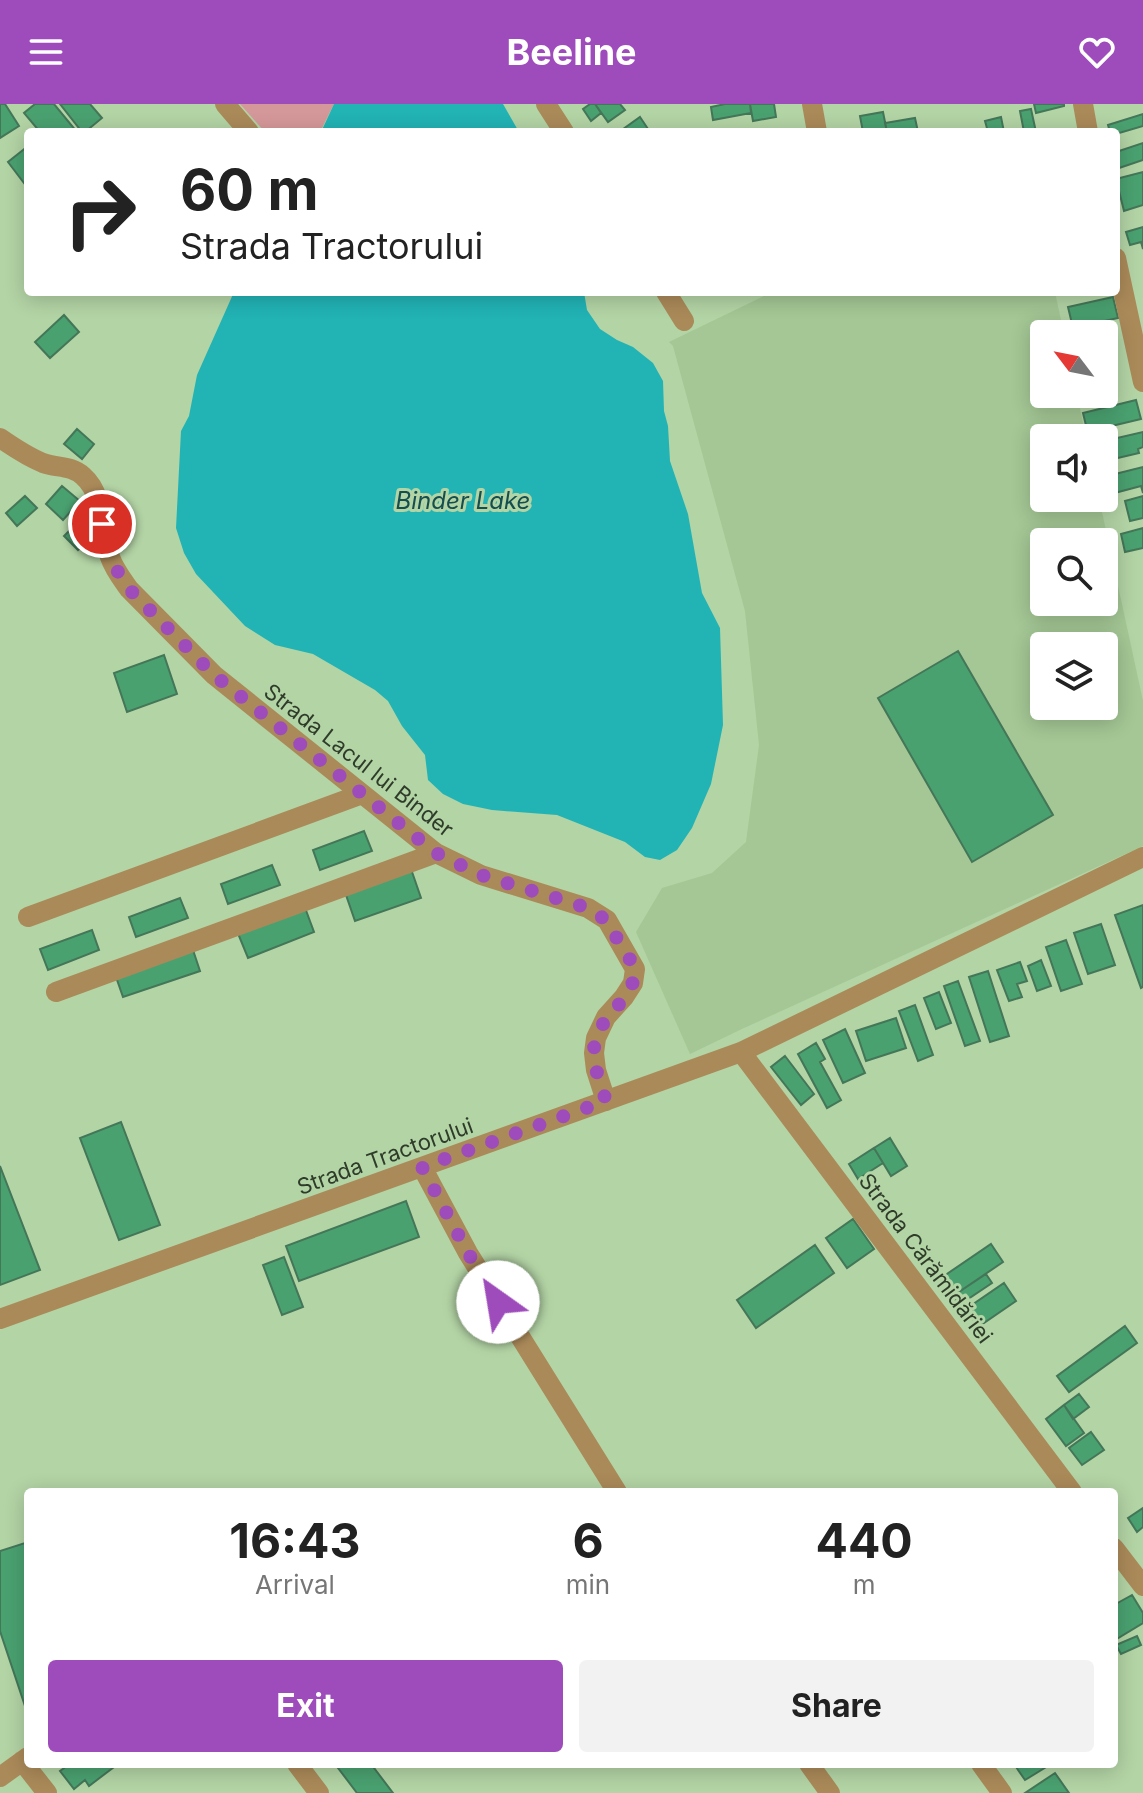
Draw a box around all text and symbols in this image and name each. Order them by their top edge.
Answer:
icon: menu [24,30,68,74]
text: Beeline [506,30,637,74]
icon: heart [1075,30,1119,74]
text: 60 m [180,156,319,224]
icon: right [48,160,152,264]
text: Strada Tractorului [180,224,483,268]
north arrow [1030,320,1118,408]
map controls [1030,320,1118,720]
button: sound [1030,424,1118,512]
water label: Binder Lake [396,486,530,515]
pin [68,490,136,558]
icon: arrive [80,502,124,546]
button: search [1030,528,1118,616]
button: layers [1030,632,1118,720]
street label: Strada Lacul lui Binder [259,678,459,842]
street label: Strada Tractorului [294,1112,476,1200]
street label: Strada Cărămidăriei [854,1168,998,1348]
position arrow [456,1260,540,1344]
text: 16:43 [229,1511,361,1570]
text: 6 [572,1511,604,1570]
text: 440 [815,1511,913,1570]
text: Arrival [255,1569,335,1600]
text: min [566,1569,610,1600]
text: m [853,1569,875,1600]
button: Exit [48,1660,563,1752]
button: Share [579,1660,1094,1752]

